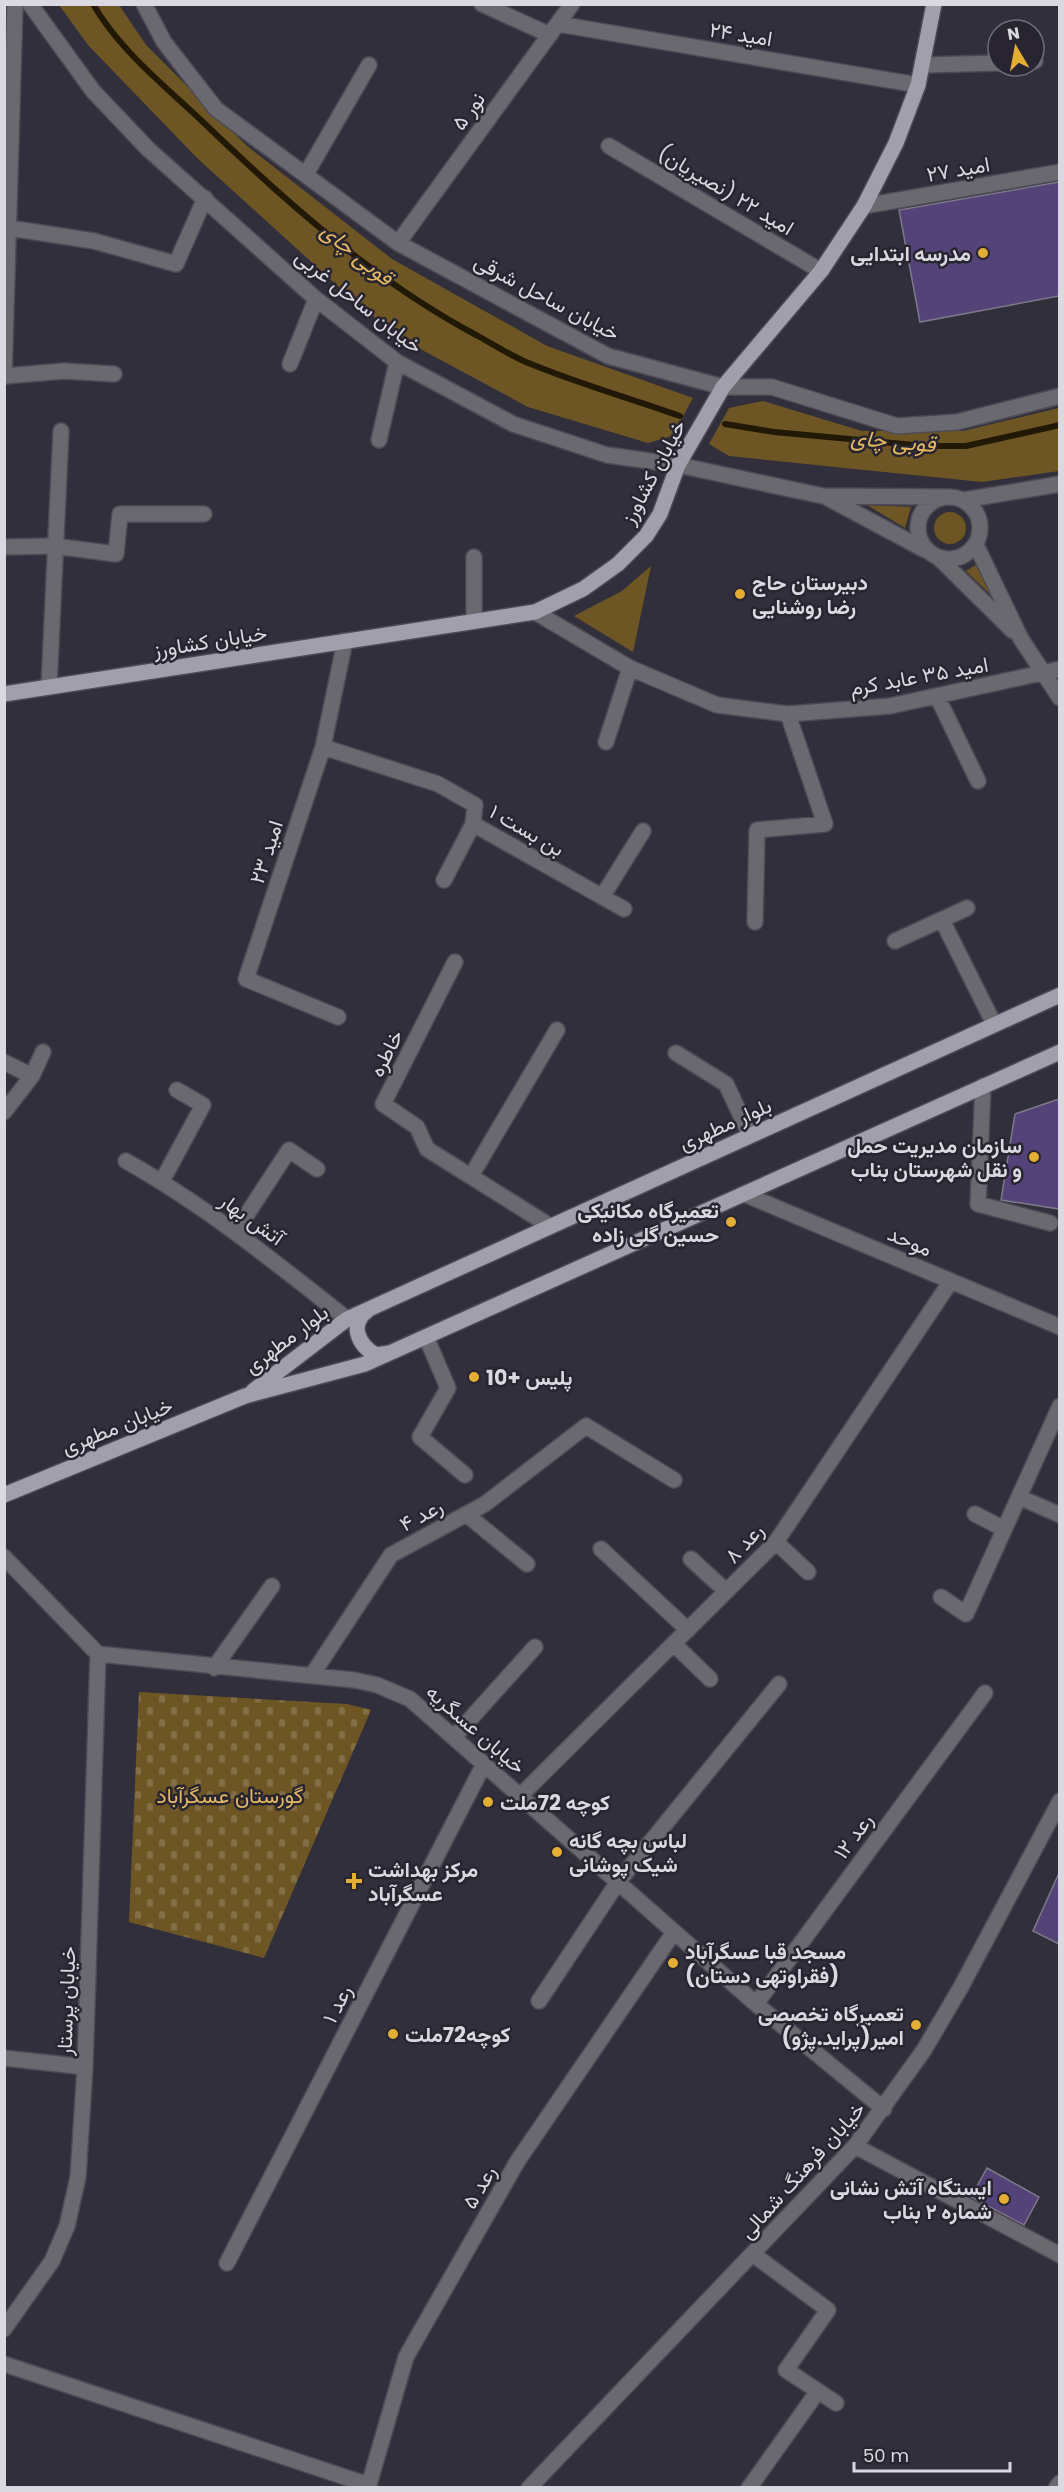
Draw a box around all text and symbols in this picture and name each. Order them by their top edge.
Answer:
street label: امید ۲۴ [707,15,775,53]
north arrow [986,18,1046,78]
text: N [1006,21,1021,46]
street label: نور ۵ [444,86,492,136]
street label: امید ۲۲ (نصیریان) [653,138,799,242]
street label: امید ۲۷ [924,149,992,189]
water label: قوبی چای [314,215,401,294]
place label: مدرسه ابتدایی [850,239,971,268]
street label: خیابان ساحل غربی [289,242,429,360]
street label: خیابان ساحل شرقی [469,246,625,348]
marker: مدرسه ابتدایی [976,246,990,260]
street label: خیابان کشاورز [613,415,693,530]
water label: قوبی چای [849,422,939,460]
place label: دبیرستان حاج رضا روشنایی [752,568,868,621]
marker: دبیرستان حاج رضا روشنایی [733,587,747,601]
street label: خیابان کشاورز [150,618,269,664]
street label: امید ۳۵ عابد کرم [848,650,990,702]
street label: بن بست ۱ [484,797,570,863]
street label: امید ۲۳ [242,816,290,888]
street label: خاطره [362,1024,410,1082]
street label: بلوار مطهری [674,1091,776,1157]
place label: سازمان مدیریت حمل و نقل شهرستان بناب [847,1131,1022,1184]
marker: سازمان مدیریت حمل و نقل شهرستان بناب [1027,1150,1041,1164]
street label: آتش بهار [213,1185,292,1253]
place label: تعمیرگاه مکانیکی حسین گلی زاده [577,1196,719,1249]
marker: تعمیرگاه مکانیکی حسین گلی زاده [724,1215,738,1229]
street label: موحد [883,1219,937,1263]
street label: بلوار مطهری [238,1298,334,1380]
place label: پلیس +10 [486,1363,572,1392]
marker: پلیس +10 [467,1370,481,1384]
street label: خیابان مطهری [57,1391,177,1461]
street label: رعد ۴ [394,1492,448,1538]
street label: رعد ۸ [718,1516,770,1570]
street label: خیابان عسگریه [420,1677,532,1781]
park label: گورستان عسگرآباد [157,1781,303,1810]
place label: کوچه 72ملت [500,1788,610,1817]
marker: کوچه 72ملت [481,1795,495,1809]
street label: رعد ۱۲ [826,1807,880,1865]
place label: لباس بچه گانه شیک پوشانی [569,1826,687,1879]
marker: لباس بچه گانه شیک پوشانی [550,1845,564,1859]
place label: مرکز بهداشت عسگرآباد [368,1855,478,1908]
marker: مرکز بهداشت عسگرآباد [345,1872,363,1890]
place label: مسجد قبا عسگرآباد (فقراوتهی دستان) [685,1937,846,1990]
street label: خیابان پرستار [50,1946,82,2057]
marker: مسجد قبا عسگرآباد (فقراوتهی دستان) [666,1956,680,1970]
street label: رعد ۱ [315,1980,359,2028]
place label: تعمیرگاه تخصصی امیر(پراید.پژو) [758,1999,904,2052]
marker: تعمیرگاه تخصصی امیر(پراید.پژو) [909,2018,923,2032]
place label: کوچه72ملت [405,2020,510,2049]
marker: کوچه72ملت [386,2027,400,2041]
street label: خیابان فرهنگ شمالی [732,2095,872,2245]
street label: رعد ۵ [455,2160,503,2214]
place label: ایستگاه آتش نشانی شماره ۲ بناب [830,2173,992,2226]
marker: ایستگاه آتش نشانی شماره ۲ بناب [997,2192,1011,2206]
scale bar [854,2435,1010,2473]
text: 50 m [863,2443,909,2468]

